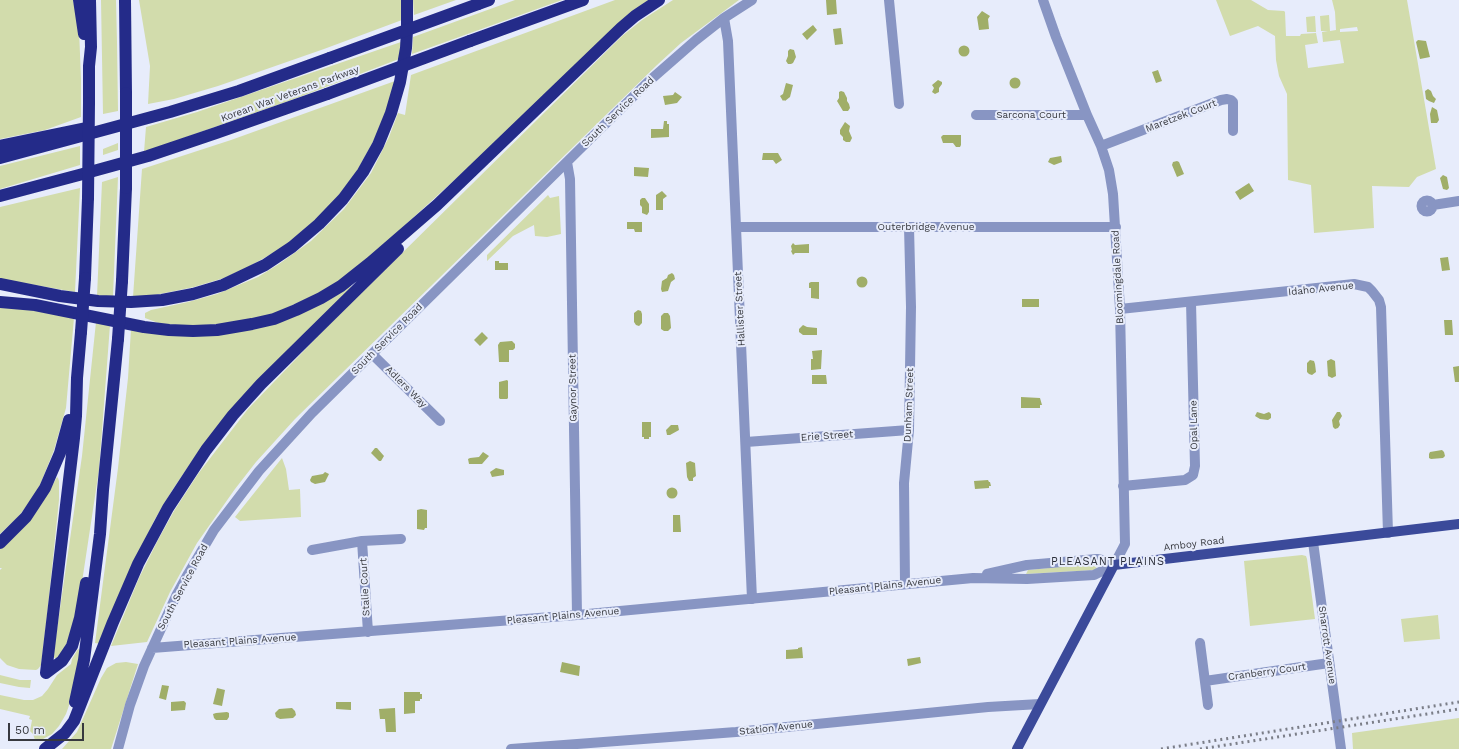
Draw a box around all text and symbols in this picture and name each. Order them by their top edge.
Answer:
street label: Korean War Veterans Parkway [219,63,361,125]
street label: South Service Road [579,74,657,150]
street label: Maretzek Court [1144,97,1218,135]
street label: Sarcona Court [996,109,1066,121]
street label: Outerbridge Avenue [878,221,974,233]
street label: Bloomingdale Road [1110,230,1126,324]
street label: Hallister Street [732,271,748,347]
street label: Idaho Avenue [1288,280,1354,298]
street label: South Service Road [349,301,425,377]
street label: Gaynor Street [566,354,580,422]
street label: Adlers Way [383,364,429,410]
street label: Dunham Street [902,368,916,442]
street label: Opal Lane [1188,400,1200,450]
street label: Erie Street [800,428,854,444]
street label: Amboy Road [1163,534,1225,554]
street label: South Service Road [155,542,211,632]
district label: PLEASANT PLAINS [1051,555,1165,569]
street label: Stalie Court [357,558,373,616]
street label: Pleasant Plains Avenue [828,574,942,598]
street label: Pleasant Plains Avenue [506,605,620,627]
street label: Sharrott Avenue [1316,605,1338,685]
street label: Pleasant Plains Avenue [183,631,297,651]
street label: Cranberry Court [1227,661,1307,683]
scale bar [10,715,86,741]
street label: Station Avenue [739,718,813,738]
text: 50 m [15,723,45,737]

